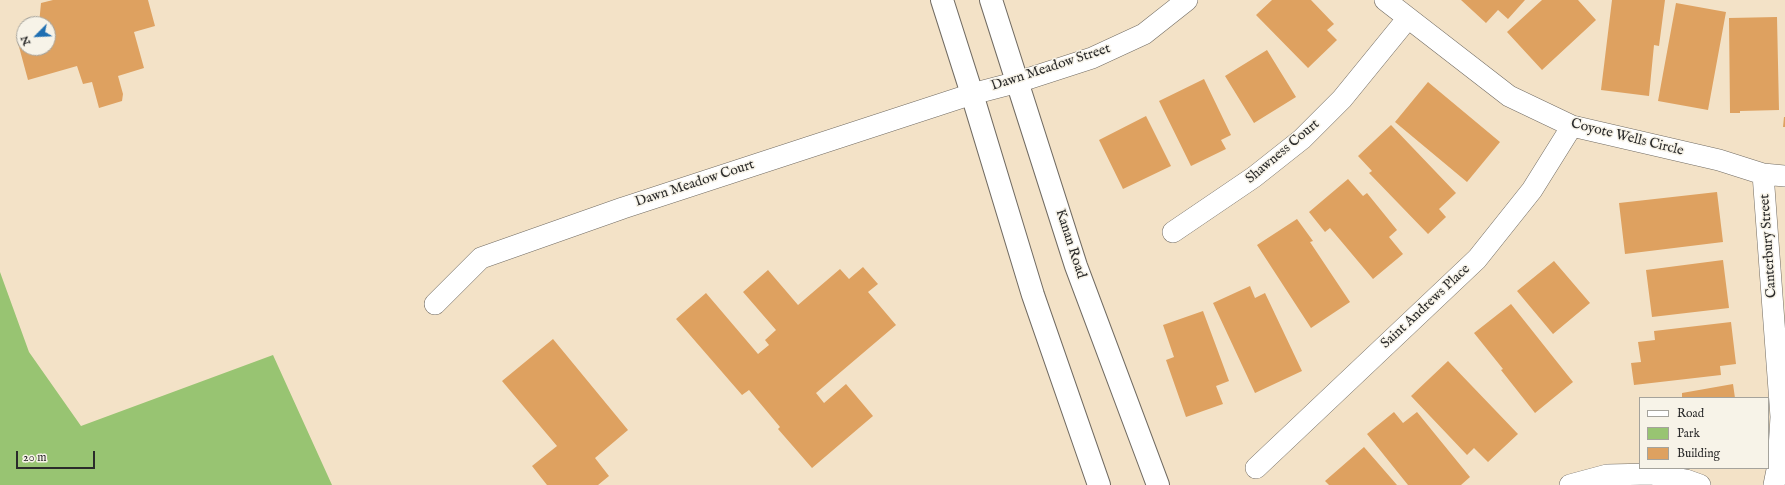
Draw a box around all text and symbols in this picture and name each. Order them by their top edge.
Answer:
north arrow [16,16,56,56]
text: N [18,33,34,48]
street label: Dawn Meadow Street [989,41,1113,95]
street label: Shawness Court [1243,116,1323,188]
street label: Coyote Wells Circle [1569,116,1685,160]
street label: Dawn Meadow Court [633,157,757,211]
street label: Canterbury Street [1757,193,1781,299]
street label: Kanan Road [1051,207,1089,281]
street label: Saint Andrews Place [1378,261,1474,353]
legend [1639,397,1769,469]
text: Road [1677,406,1704,421]
text: Park [1677,426,1700,441]
scale bar [18,443,97,469]
text: Building [1677,446,1720,461]
text: 20 m [23,450,46,465]

